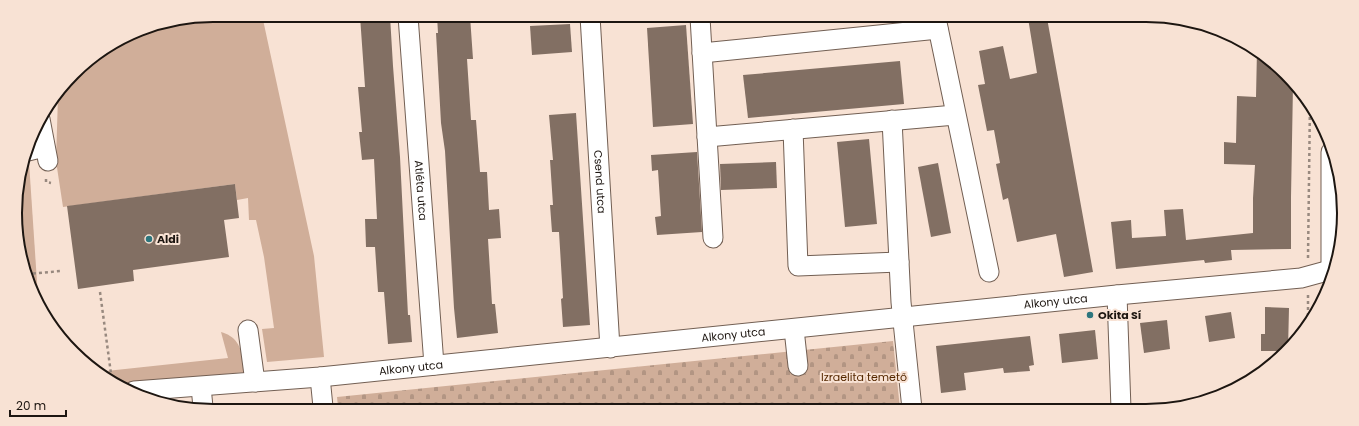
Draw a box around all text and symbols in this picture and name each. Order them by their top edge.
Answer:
street label: Csend utca [590,149,610,214]
street label: Atléta utca [411,160,431,221]
place label: Aldi [157,231,179,247]
marker: Aldi [144,234,154,244]
street label: Alkony utca [1023,290,1088,313]
place label: Okita Sí [1098,307,1142,323]
marker: Okita Sí [1085,310,1095,320]
street label: Alkony utca [701,323,766,346]
street label: Alkony utca [378,356,444,379]
park label: Izraelita temető [821,369,907,385]
scale bar [10,392,66,418]
text: 20 m [16,397,46,414]

